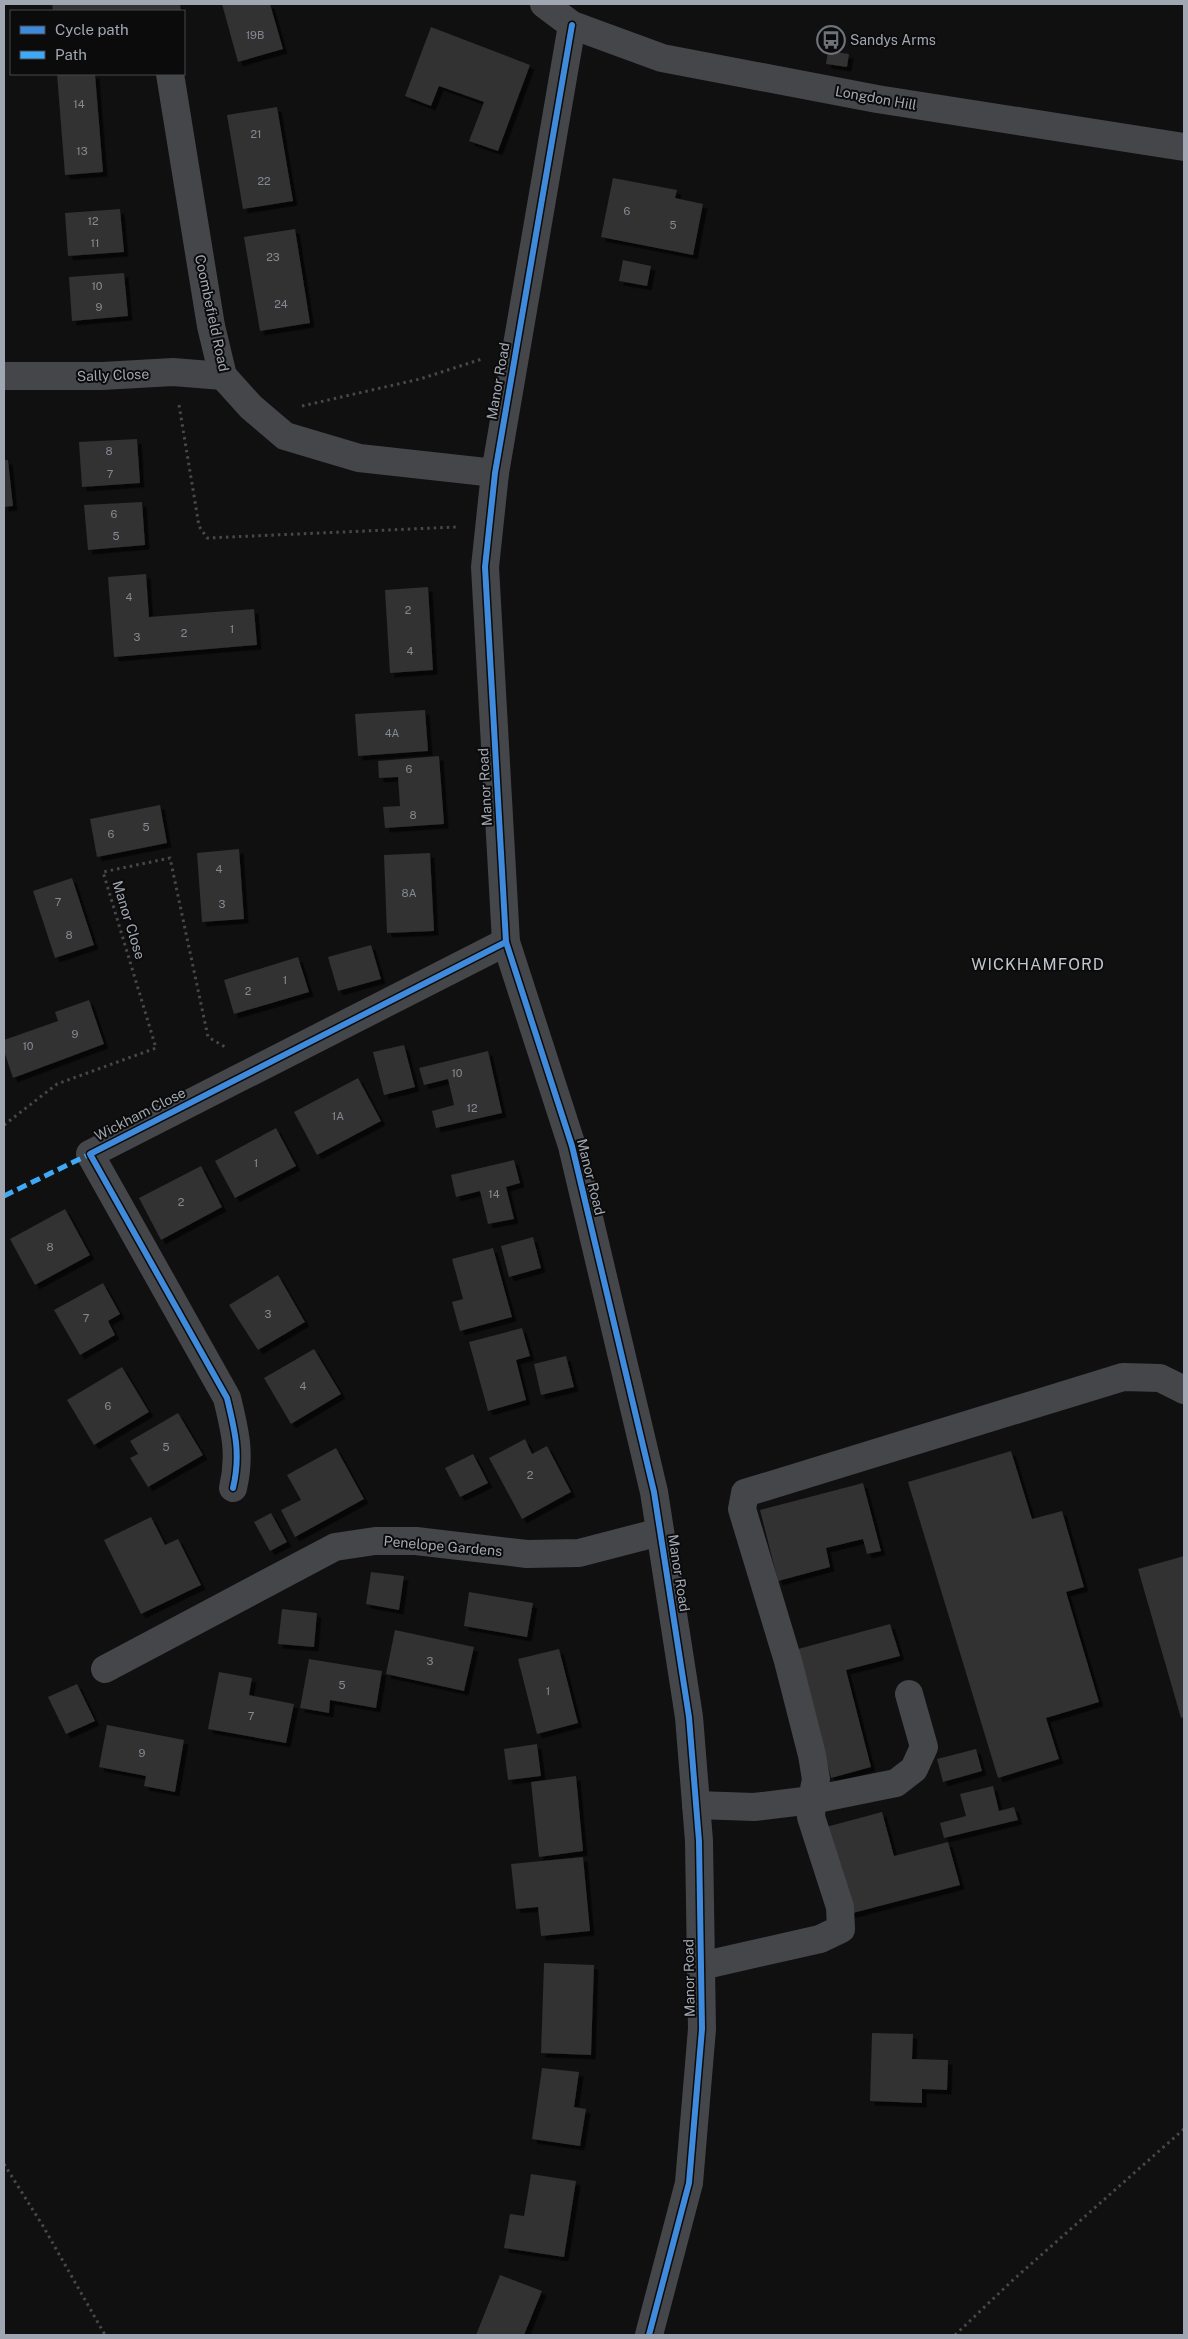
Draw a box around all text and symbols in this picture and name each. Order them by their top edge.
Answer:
legend [10,10,185,75]
text: Cycle path [55,21,129,38]
bus stop icon: Sandys Arms [816,25,846,55]
house number: 19B [246,29,264,41]
place label: Sandys Arms [850,32,936,48]
text: Path [55,46,87,63]
street label: Longdon Hill [834,83,918,113]
house number: 14 [73,98,85,110]
house number: 21 [250,128,262,140]
house number: 13 [76,145,88,157]
house number: 22 [257,175,271,187]
house number: 6 [624,205,631,217]
house number: 12 [87,215,99,227]
house number: 5 [669,219,677,231]
house number: 11 [91,237,99,249]
house number: 23 [266,251,280,263]
street label: Coombefield Road [192,253,232,373]
house number: 10 [91,280,103,292]
house number: 24 [274,298,288,310]
house number: 9 [96,301,103,313]
street label: Manor Road [483,341,513,421]
street label: Sally Close [77,366,149,384]
house number: 8 [105,445,113,457]
house number: 7 [107,468,114,480]
house number: 6 [111,508,118,520]
house number: 5 [112,530,120,542]
house number: 4 [126,591,133,603]
house number: 2 [405,604,412,616]
house number: 1 [230,623,234,635]
house number: 2 [181,627,188,639]
house number: 3 [134,631,141,643]
house number: 4 [407,645,414,657]
house number: 4A [385,727,400,739]
street label: Manor Road [475,748,495,826]
house number: 6 [406,763,413,775]
house number: 8 [409,809,417,821]
house number: 5 [142,821,150,833]
house number: 6 [108,828,115,840]
house number: 4 [216,863,223,875]
street label: Manor Close [109,879,149,961]
house number: 8A [402,887,417,899]
house number: 7 [55,896,62,908]
house number: 3 [219,898,226,910]
house number: 8 [65,929,73,941]
district label: WICKHAMFORD [971,955,1105,974]
house number: 1 [283,974,287,986]
house number: 2 [245,985,252,997]
house number: 9 [72,1028,79,1040]
house number: 10 [22,1040,34,1052]
house number: 10 [451,1067,463,1079]
street label: Wickham Close [92,1084,188,1144]
house number: 12 [466,1102,478,1114]
house number: 1A [332,1110,344,1122]
street label: Manor Road [574,1137,608,1217]
house number: 1 [254,1157,258,1169]
house number: 14 [488,1188,500,1200]
house number: 2 [178,1196,185,1208]
house number: 8 [46,1241,54,1253]
house number: 3 [265,1308,272,1320]
house number: 7 [83,1312,90,1324]
house number: 4 [300,1380,307,1392]
house number: 6 [105,1400,112,1412]
house number: 5 [162,1441,170,1453]
house number: 2 [527,1469,534,1481]
street label: Penelope Gardens [383,1533,503,1559]
street label: Manor Road [665,1533,693,1613]
house number: 3 [427,1655,434,1667]
house number: 5 [338,1679,346,1691]
house number: 1 [546,1685,550,1697]
house number: 7 [248,1710,255,1722]
house number: 9 [139,1747,146,1759]
street label: Manor Road [680,1939,698,2017]

